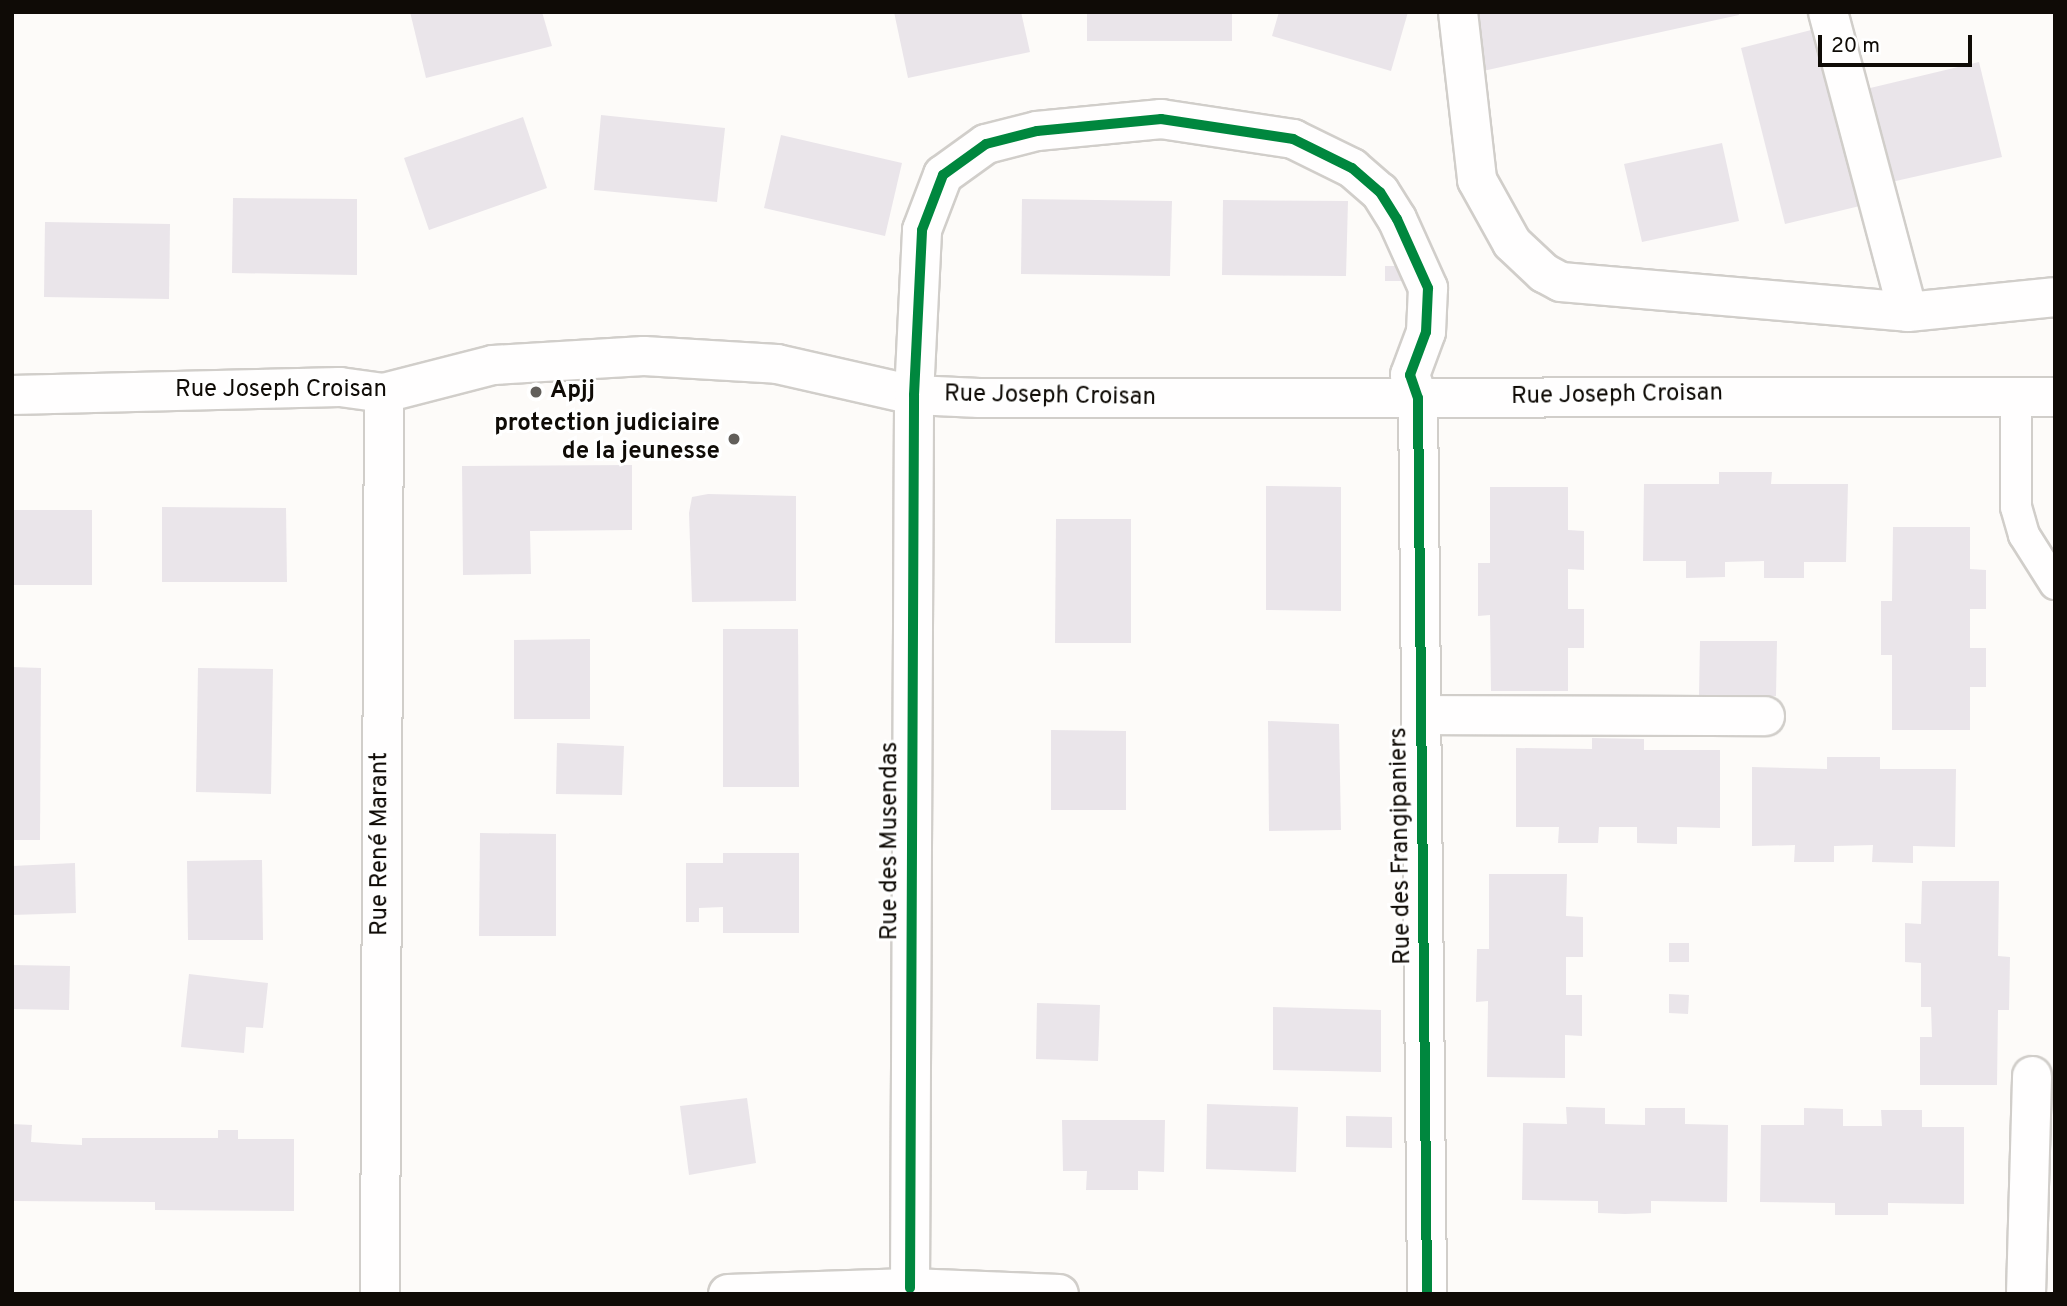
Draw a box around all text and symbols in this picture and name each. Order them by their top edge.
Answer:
scale bar [1822,21,1976,65]
text: 20 m [1831,33,1880,60]
street label: Rue Joseph Croisan [175,377,387,405]
place label: Apjj [550,378,595,406]
street label: Rue Joseph Croisan [1511,380,1723,412]
street label: Rue Joseph Croisan [944,381,1156,413]
marker: Apjj [528,384,544,400]
place label: protection judiciaire de la jeunesse [494,411,720,467]
marker: protection judiciaire de la jeunesse [726,431,742,447]
street label: Rue des Frangipaniers [1386,727,1418,965]
street label: Rue des Musendas [877,742,905,940]
street label: Rue René Marant [367,752,395,936]

